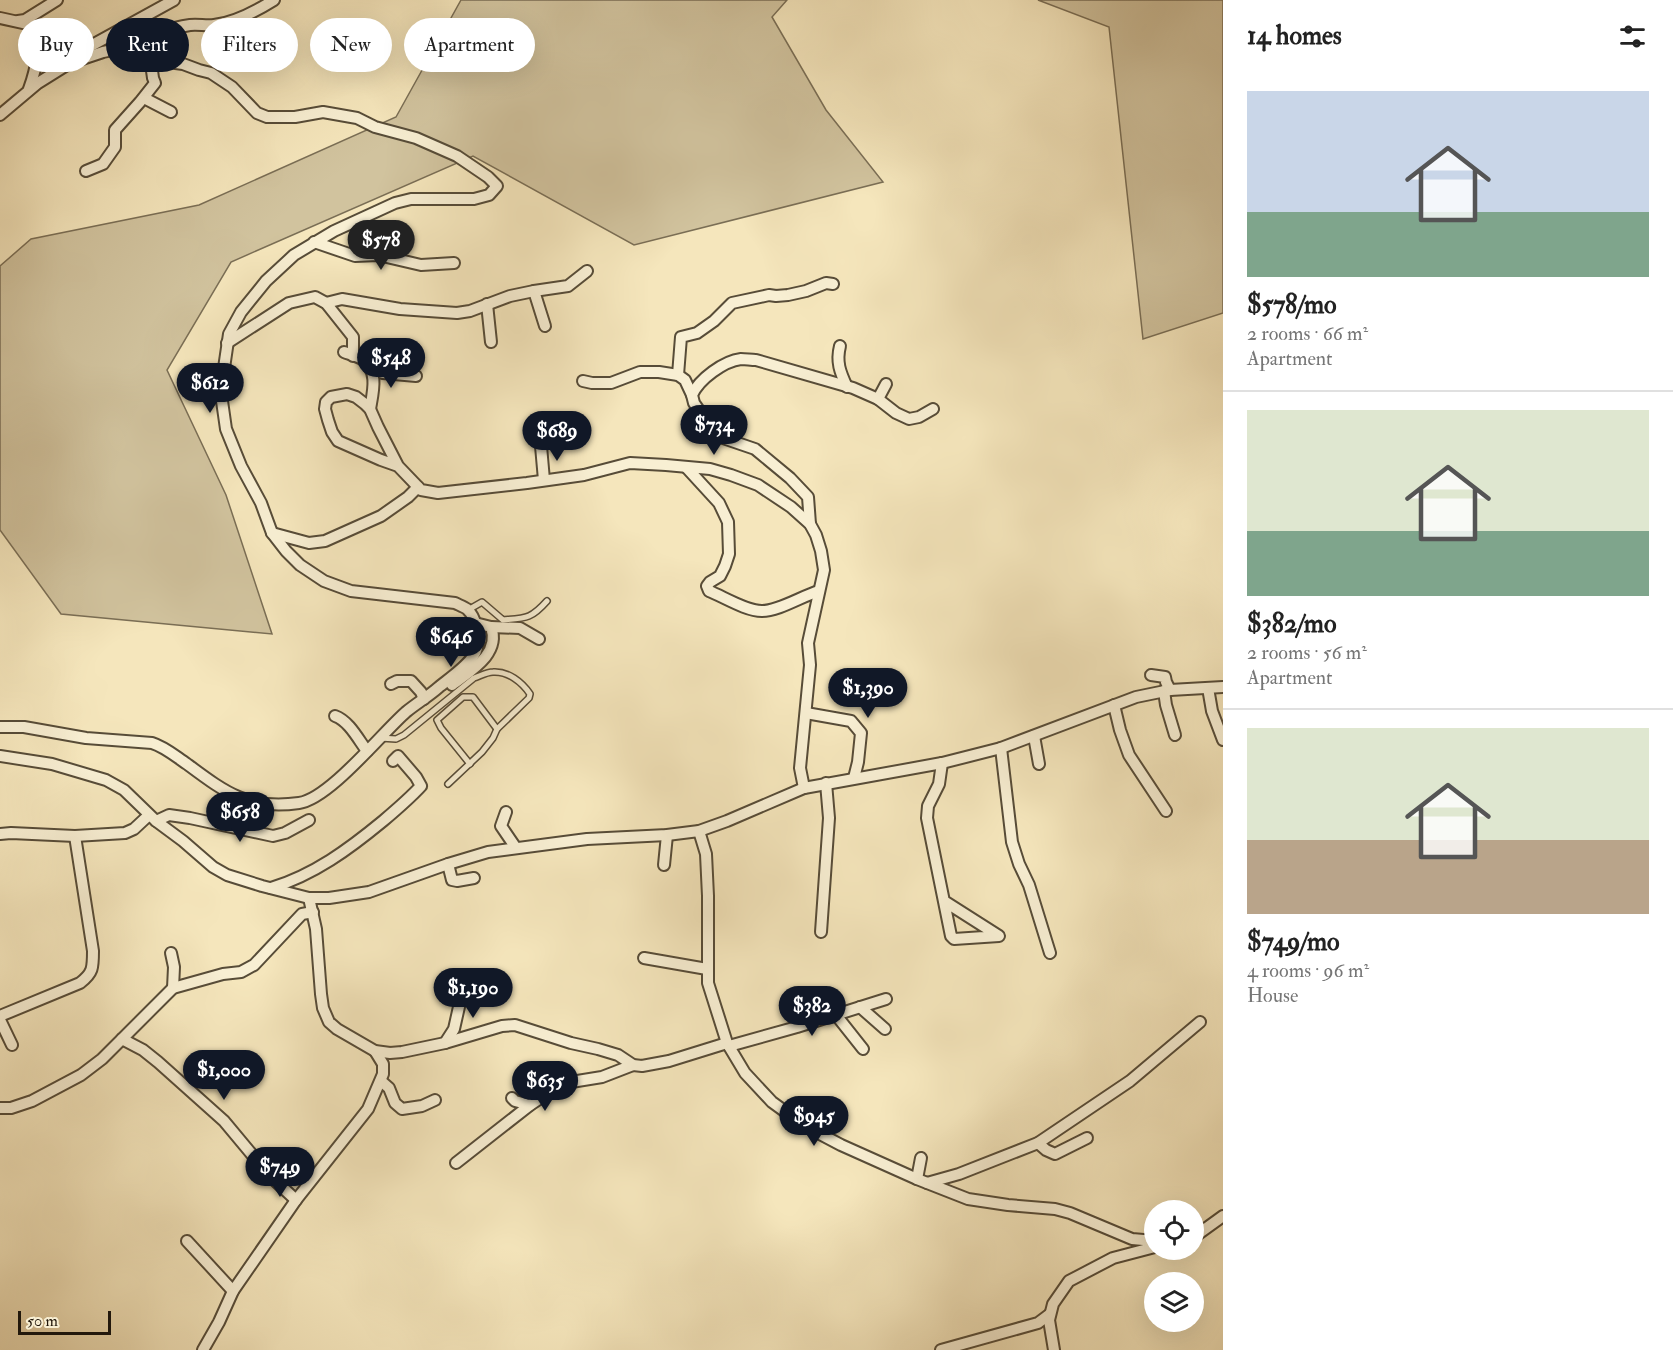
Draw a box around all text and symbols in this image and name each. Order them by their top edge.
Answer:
chip: Buy [18,18,94,72]
chip: Rent [106,18,189,72]
chip: Filters [201,18,298,72]
chip: New [310,18,392,72]
chip: Apartment [404,18,535,72]
text: 14 homes [1247,20,1342,52]
icon: filters [1616,20,1649,53]
icon: home [1394,130,1502,238]
pin: $578 [345,220,417,271]
text: $578 [362,227,400,252]
text: $578/mo [1247,289,1337,321]
text: 2 rooms · 66 m² [1247,321,1368,346]
pin: $548 [355,338,427,389]
text: $548 [371,345,411,370]
text: Apartment [1247,346,1332,371]
pin: $612 [174,363,246,414]
text: $612 [191,370,229,395]
pin: $734 [678,405,750,456]
pin: $689 [521,411,593,462]
text: $734 [695,412,733,437]
text: $689 [536,418,578,443]
icon: home [1394,449,1502,557]
text: $382/mo [1247,608,1336,640]
pin: $646 [415,617,487,668]
text: $646 [430,624,472,649]
text: 2 rooms · 56 m² [1247,640,1367,665]
text: Apartment [1247,665,1332,690]
pin: $1,390 [819,668,917,719]
text: $1,390 [842,675,894,700]
icon: home [1394,767,1502,875]
pin: $658 [204,792,276,843]
text: $658 [220,799,260,824]
text: $749/mo [1247,926,1340,958]
text: 4 rooms · 96 m² [1247,958,1369,983]
pin: $1,190 [424,968,522,1019]
text: $1,190 [448,975,498,1000]
text: House [1247,983,1298,1008]
pin: $382 [776,986,848,1037]
text: $382 [793,993,831,1018]
pin: $1,000 [175,1050,273,1101]
text: $1,000 [197,1057,251,1082]
pin: $635 [509,1061,581,1112]
text: $635 [526,1068,564,1093]
pin: $945 [778,1096,850,1147]
text: $945 [793,1103,835,1128]
pin: $749 [244,1147,316,1198]
text: $749 [260,1154,301,1179]
map controls [1144,1200,1204,1332]
button: locate [1144,1200,1204,1260]
button: layers [1144,1272,1204,1332]
scale bar [18,1308,111,1336]
text: 50 m [27,1311,58,1331]

